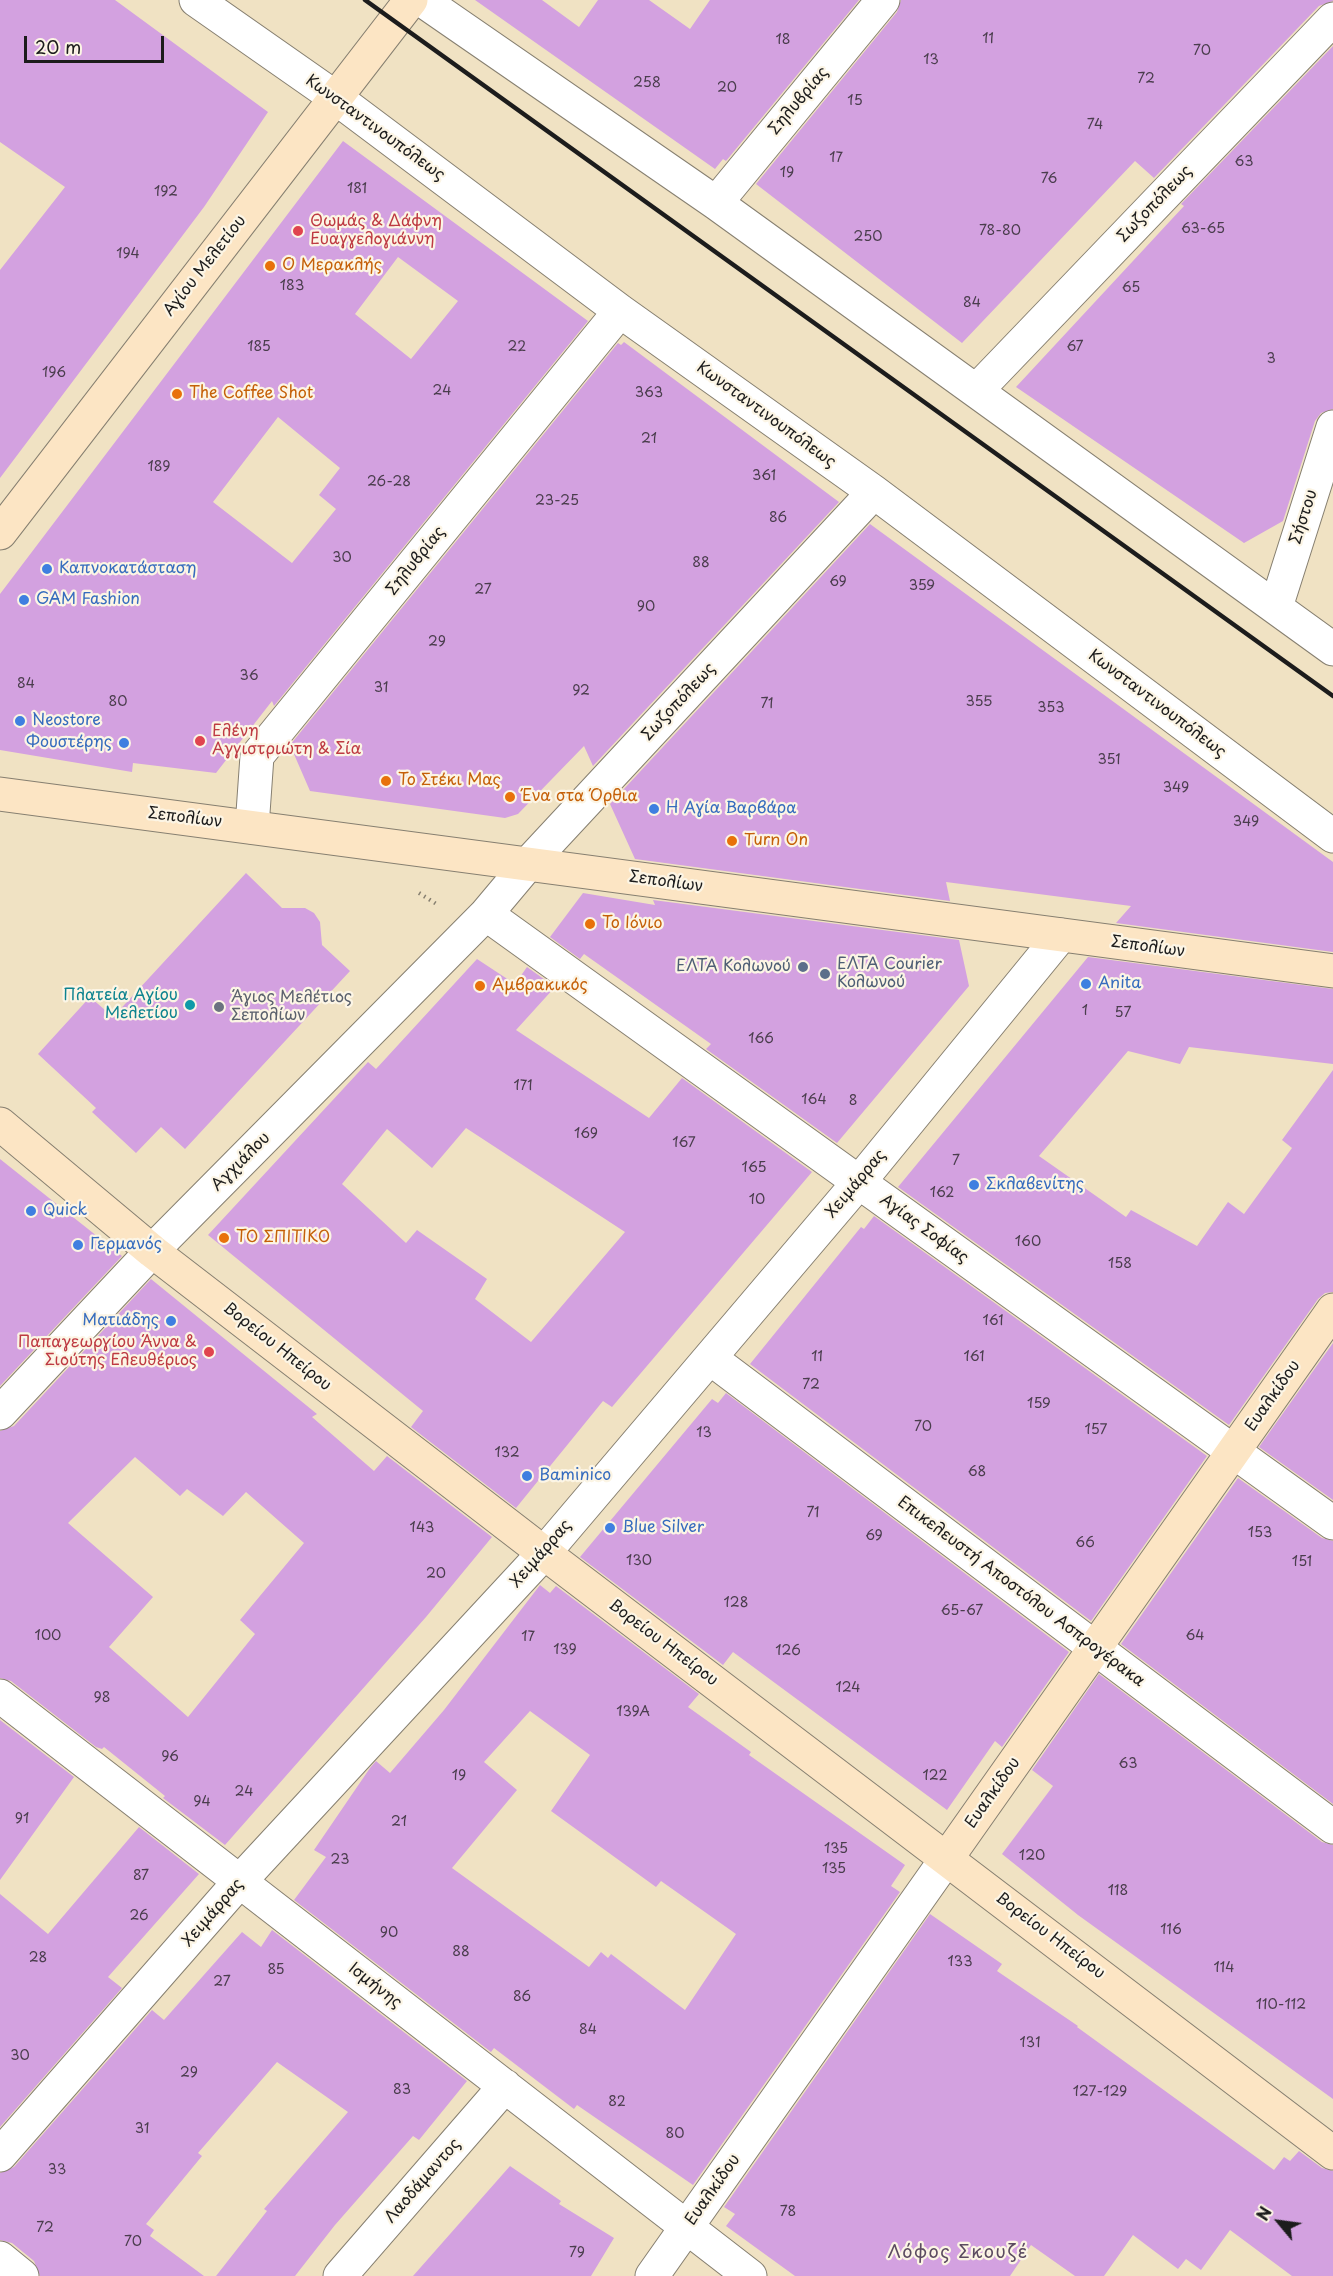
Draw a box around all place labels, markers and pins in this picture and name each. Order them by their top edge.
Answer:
place label: Θωμάς & Δάφνη Ευαγγελογιάννη [310,212,442,250]
marker: Θωμάς & Δάφνη Ευαγγελογιάννη [291,224,305,238]
place label: Ο Μερακλής [282,256,382,276]
marker: Ο Μερακλής [263,259,277,273]
place label: The Coffee Shot [189,384,313,404]
marker: The Coffee Shot [170,387,184,401]
place label: Καπνοκατάσταση [59,559,197,579]
marker: Καπνοκατάσταση [40,562,54,576]
place label: GAM Fashion [36,590,140,610]
marker: GAM Fashion [17,593,31,607]
place label: Neostore [32,711,101,731]
marker: Neostore [13,714,27,728]
place label: Ελένη Αγγιστριώτη & Σία [212,722,361,760]
place label: Φουστέρης [26,733,112,753]
marker: Ελένη Αγγιστριώτη & Σία [193,734,207,748]
marker: Φουστέρης [117,736,131,750]
place label: Το Στέκι Μας [398,771,501,791]
marker: Το Στέκι Μας [379,774,393,788]
place label: Ένα στα Όρθια [522,787,638,807]
marker: Ένα στα Όρθια [503,790,517,804]
place label: Η Αγία Βαρβάρα [666,799,797,819]
marker: Η Αγία Βαρβάρα [647,802,661,816]
place label: Turn On [744,831,808,851]
marker: Turn On [725,834,739,848]
place label: Το Ιόνιο [602,914,662,934]
marker: Το Ιόνιο [583,917,597,931]
place label: ΕΛΤΑ Courier Κολωνού [837,955,942,993]
place label: ΕΛΤΑ Κολωνού [676,957,791,977]
marker: ΕΛΤΑ Κολωνού [796,960,810,974]
marker: ΕΛΤΑ Courier Κολωνού [818,967,832,981]
place label: Anita [1098,974,1141,994]
place label: Αμβρακικός [492,976,588,996]
marker: Anita [1079,977,1093,991]
marker: Αμβρακικός [473,979,487,993]
place label: Πλατεία Αγίου Μελετίου [63,986,178,1024]
place label: Άγιος Μελέτιος Σεπολίων [231,988,352,1026]
marker: Πλατεία Αγίου Μελετίου [183,998,197,1012]
marker: Άγιος Μελέτιος Σεπολίων [212,1000,226,1014]
place label: Σκλαβενίτης [986,1175,1084,1195]
marker: Σκλαβενίτης [967,1178,981,1192]
place label: Quick [43,1201,87,1221]
marker: Quick [24,1204,38,1218]
place label: ΤΟ ΣΠΙΤΙΚΟ [236,1228,330,1248]
marker: ΤΟ ΣΠΙΤΙΚΟ [217,1231,231,1245]
place label: Γερμανός [90,1235,162,1255]
marker: Γερμανός [71,1238,85,1252]
place label: Ματιάδης [82,1311,159,1331]
marker: Ματιάδης [164,1314,178,1328]
place label: Παπαγεωργίου Άννα & Σιούτης Ελευθέριος [18,1333,197,1371]
marker: Παπαγεωργίου Άννα & Σιούτης Ελευθέριος [202,1345,216,1359]
place label: Baminico [539,1466,611,1486]
marker: Baminico [520,1469,534,1483]
place label: Blue Silver [622,1518,704,1538]
marker: Blue Silver [603,1521,617,1535]

